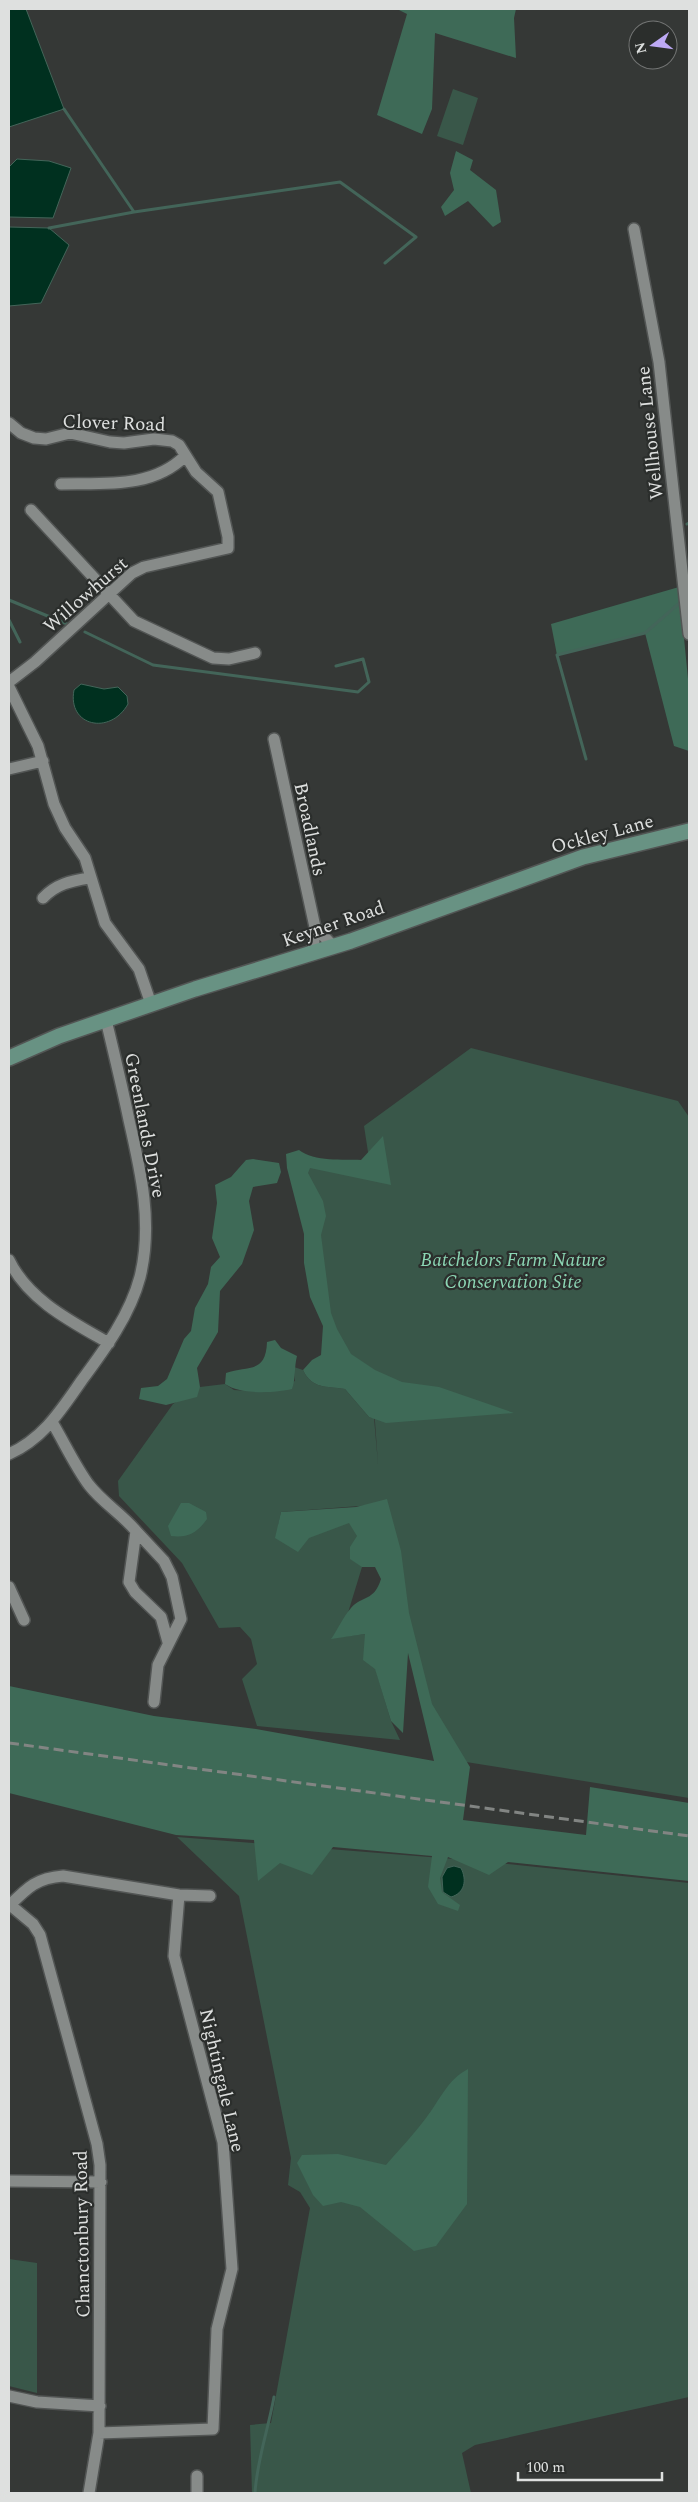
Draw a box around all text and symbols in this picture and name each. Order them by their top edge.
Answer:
north arrow [628,20,678,70]
text: N [629,40,652,56]
street label: Wellhouse Lane [629,365,672,501]
street label: Clover Road [62,407,166,440]
street label: Willowhurst [37,550,135,640]
street label: Broadlands [285,780,334,879]
street label: Ockley Lane [548,807,657,862]
street label: Keyner Road [278,893,389,956]
street label: Greenlands Drive [116,1050,173,1201]
park label: Batchelors Farm Nature Conservation Site [420,1246,606,1297]
street label: Nightingale Lane [191,2006,252,2155]
street label: Chanctonbury Road [67,2150,98,2318]
scale bar [518,2450,662,2482]
text: 100 m [526,2456,565,2479]

